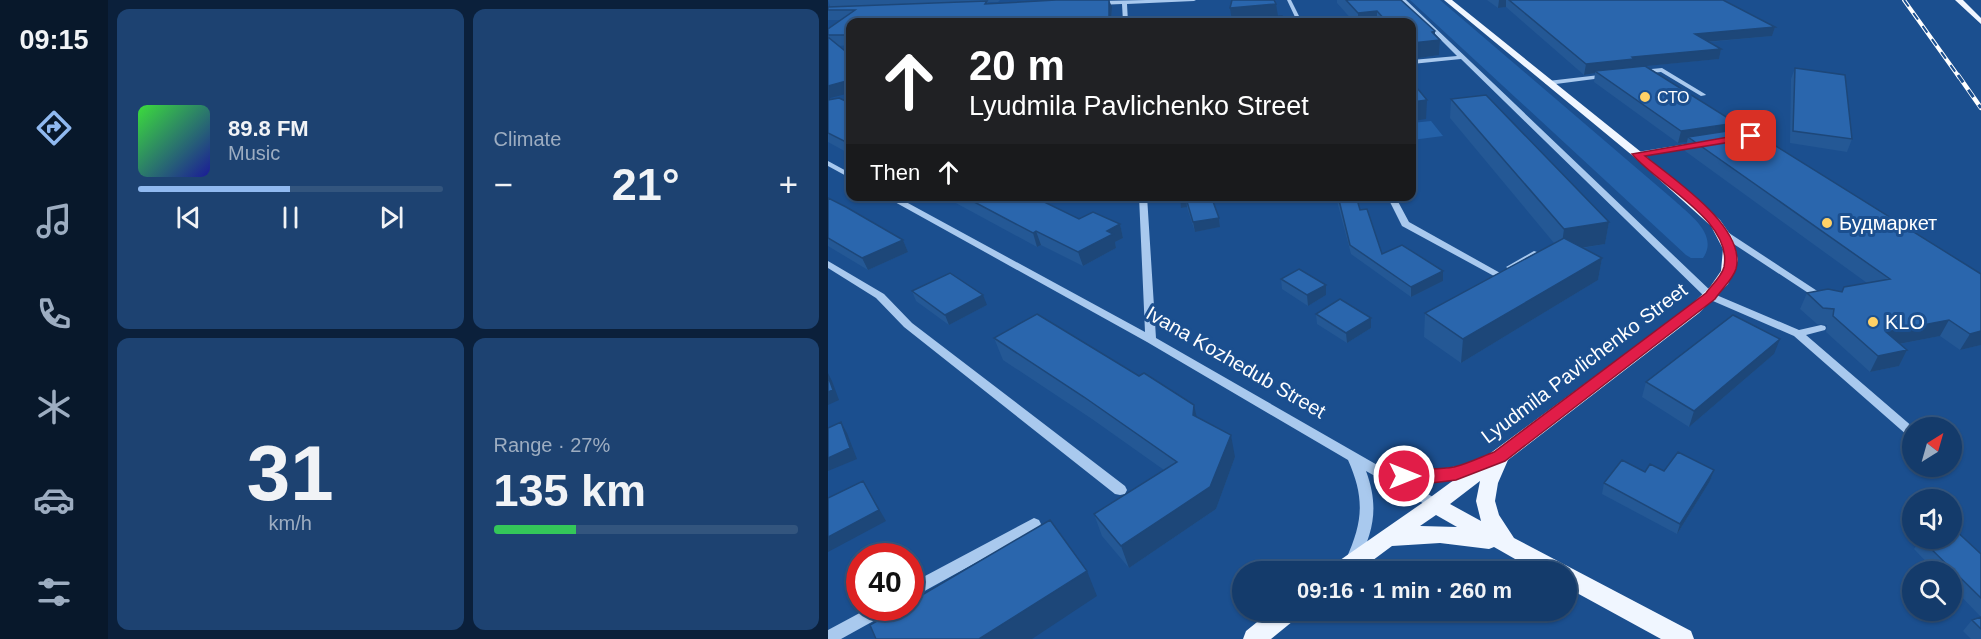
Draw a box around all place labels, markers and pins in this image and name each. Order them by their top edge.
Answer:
place label: СТО [1657,89,1690,106]
marker: СТО [1638,90,1652,104]
pin [1725,110,1776,161]
place label: Будмаркет [1839,212,1937,234]
marker: Будмаркет [1820,216,1834,230]
place label: KLO [1885,311,1925,333]
marker: KLO [1866,315,1880,329]

